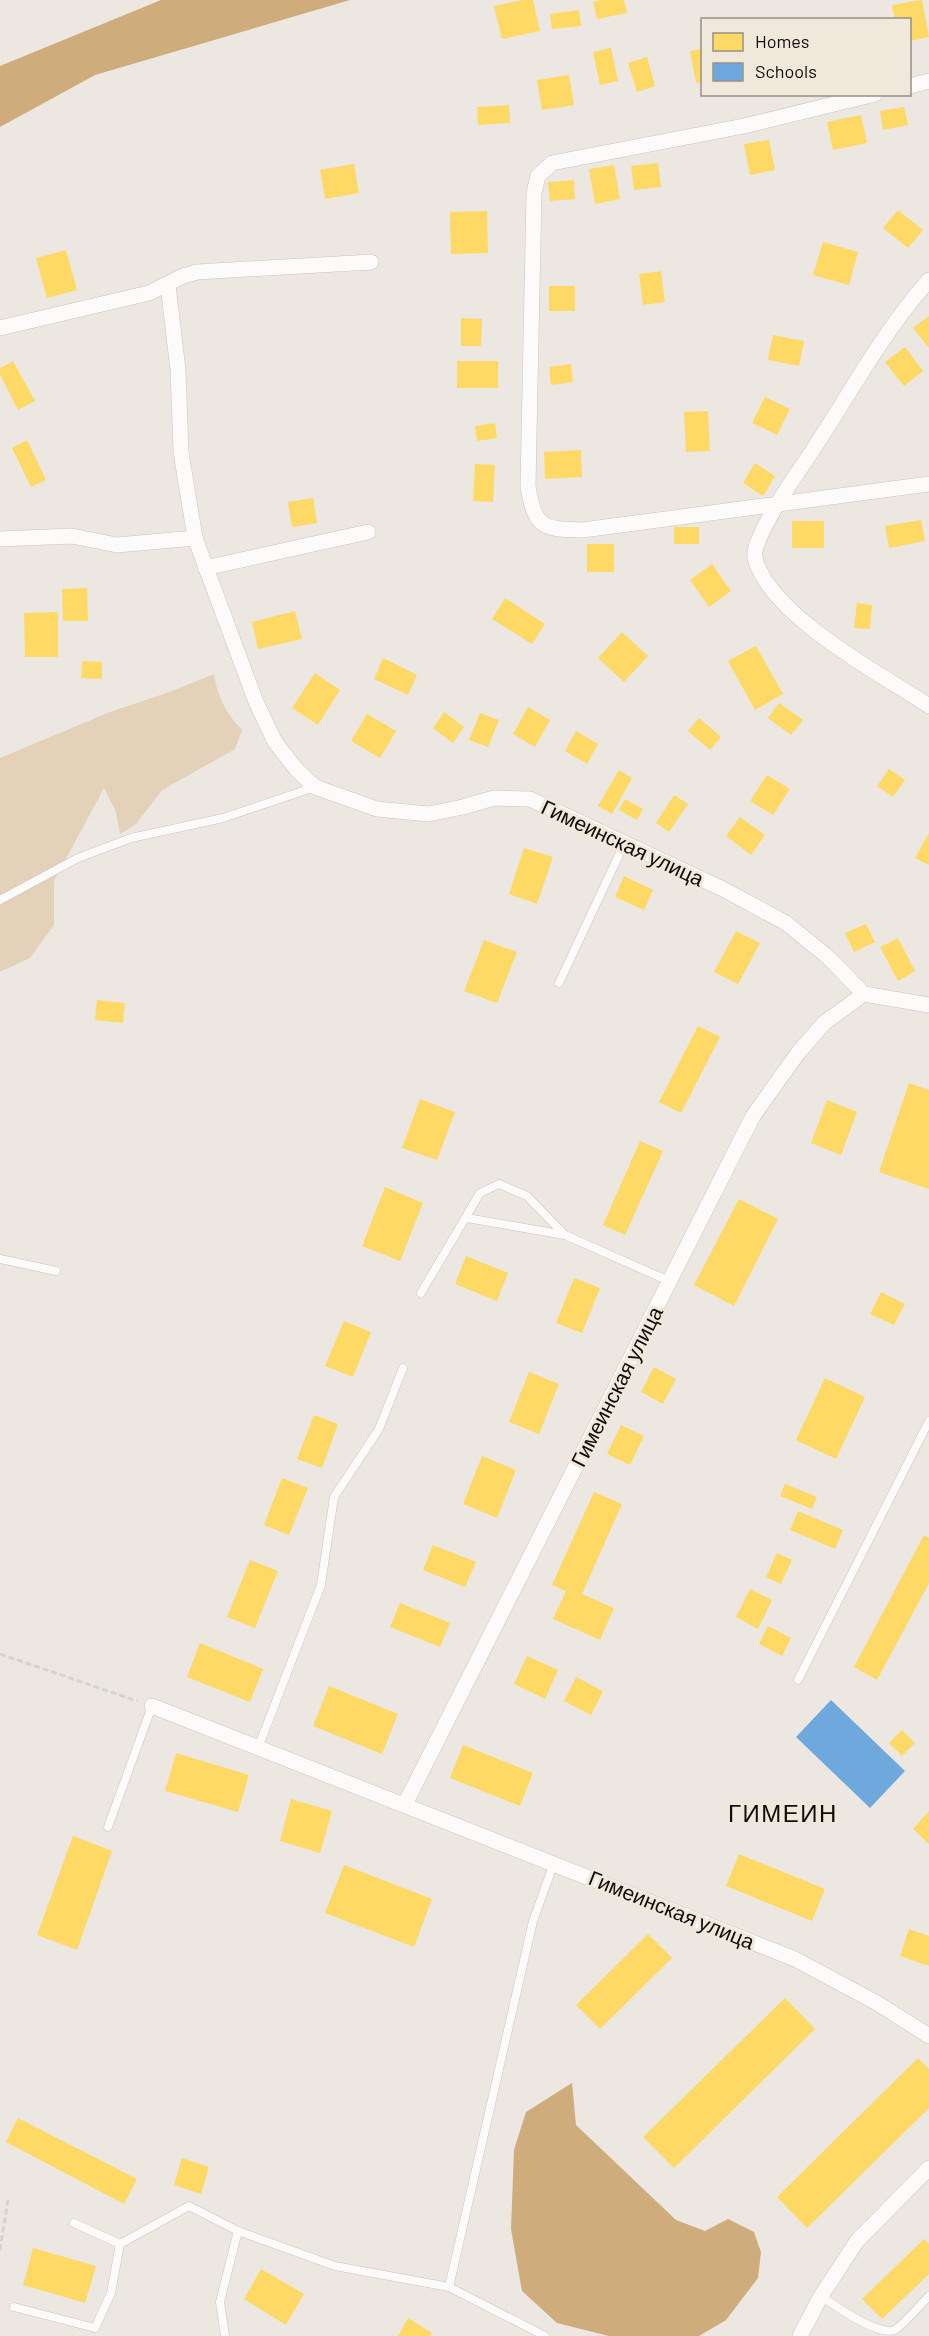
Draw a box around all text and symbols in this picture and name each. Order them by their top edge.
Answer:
legend [701,18,911,96]
text: Homes [755,30,809,52]
text: Schools [755,60,817,82]
street label: Гимеинская улица [538,793,709,891]
street label: Гимеинская улица [565,1301,667,1470]
district label: ГИМЕИН [728,1798,838,1827]
street label: Гимеинская улица [585,1864,759,1954]

